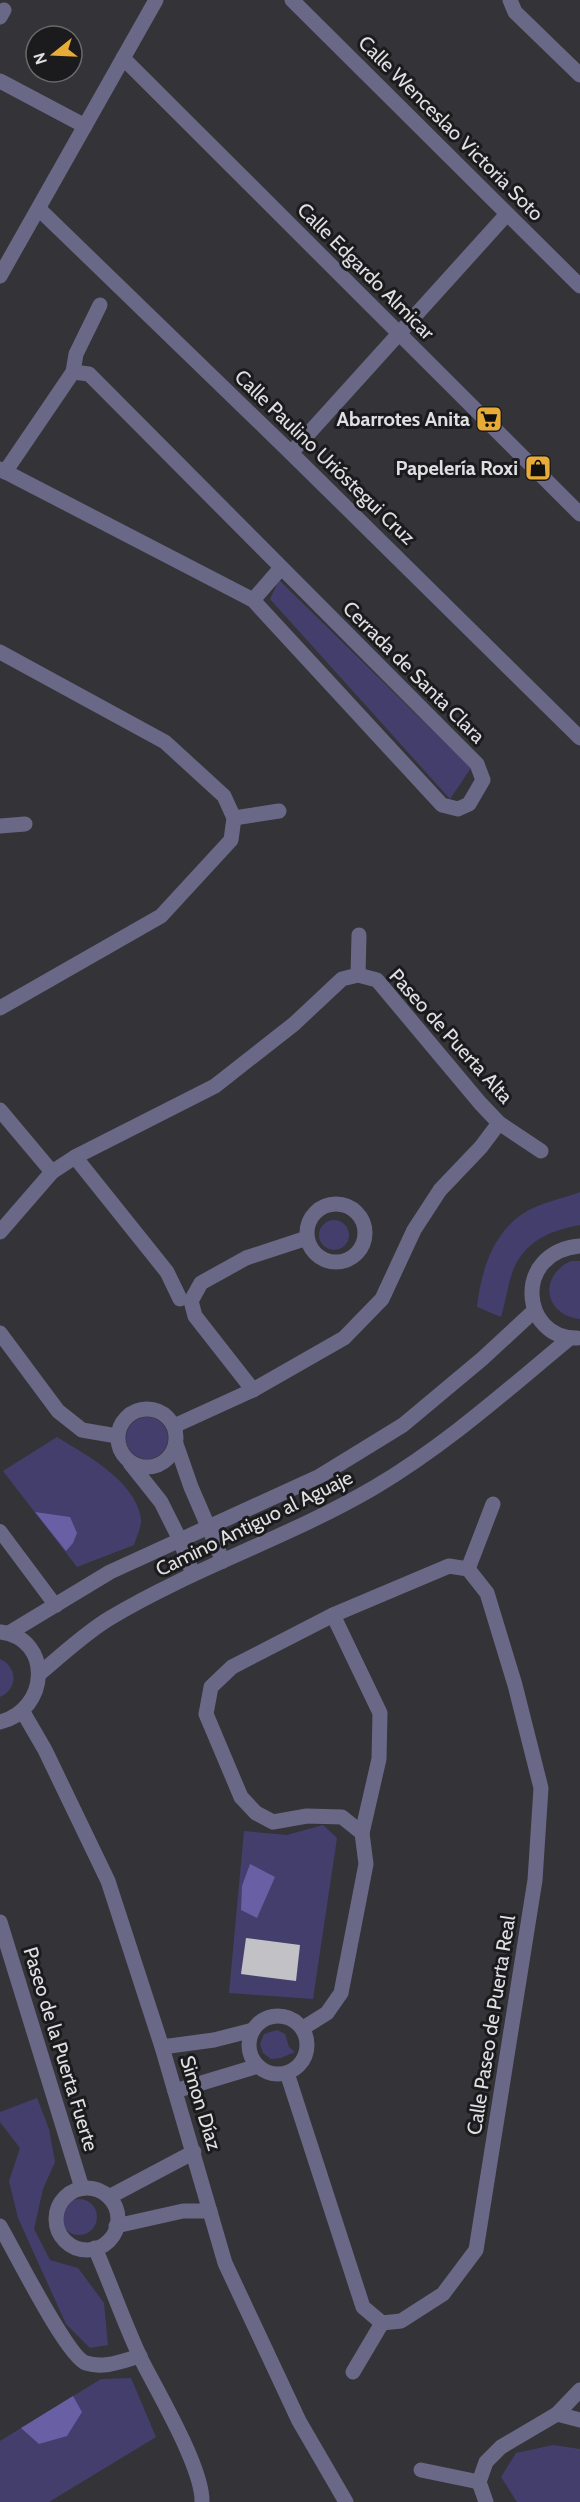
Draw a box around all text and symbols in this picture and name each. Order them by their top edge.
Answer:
north arrow [24,24,84,84]
street label: Calle Wenceslao Victoria Soto [354,31,548,225]
text: N [29,50,51,67]
street label: Calle Edgardo Almicar [293,198,440,345]
street label: Calle Paulino Urióstegui Cruz [230,365,420,549]
supermarket icon: Abarrotes Anita [474,404,504,434]
place label: Abarrotes Anita [337,407,470,431]
shop icon: Papelería Roxi [523,453,553,483]
place label: Papelería Roxi [395,456,518,480]
street label: Cerrada de Santa Clara [338,596,490,748]
street label: Paseo de Puerta Alta [384,964,518,1109]
street label: Camino Antiguo al Aguaje [152,1465,356,1581]
street label: Calle Paseo de Puerta Real [462,1913,520,2137]
street label: Paseo de la Puerta Fuerte [18,1944,104,2154]
street label: Simon Díaz [175,2053,227,2153]

